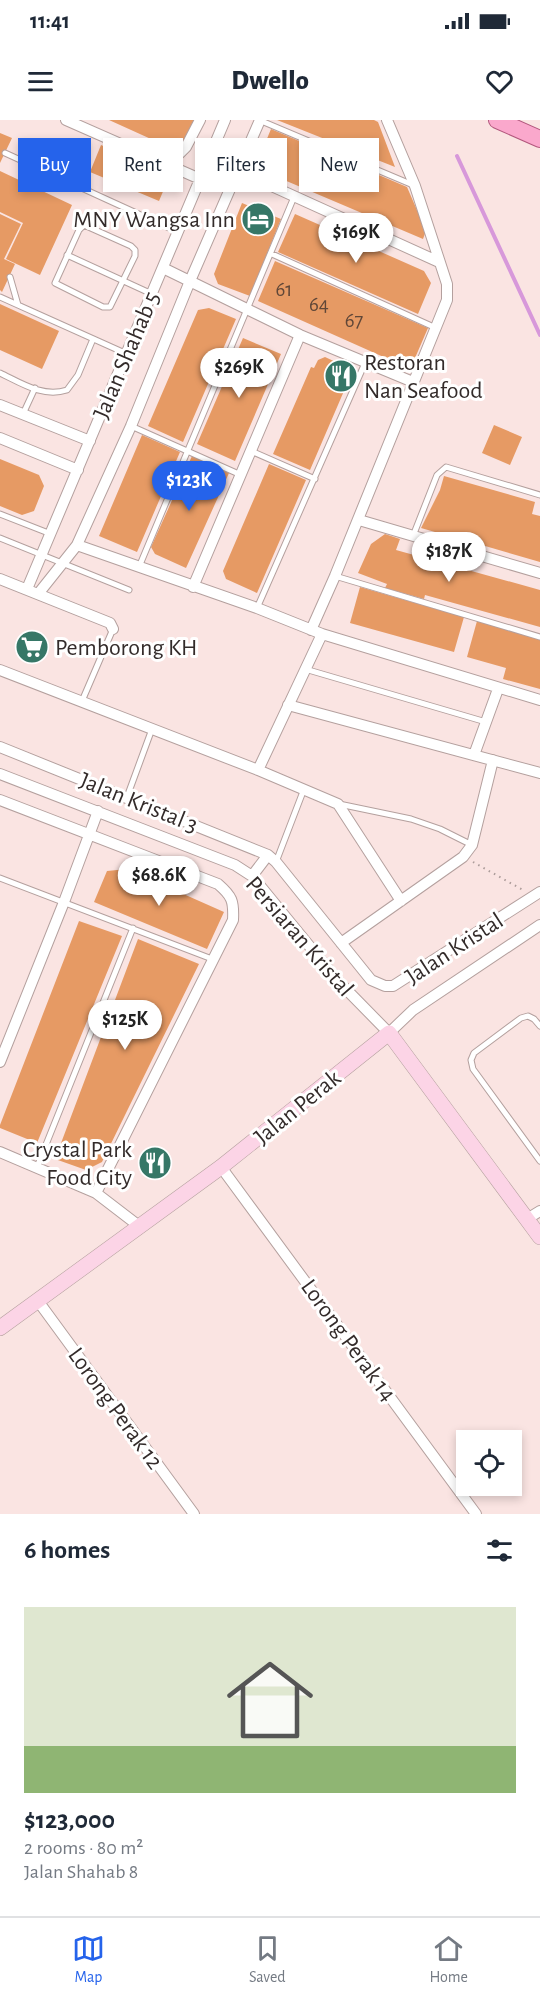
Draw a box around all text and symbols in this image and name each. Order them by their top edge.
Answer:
text: 11:41 [30,10,70,32]
icon: menu [24,65,57,98]
icon: heart [483,65,516,98]
text: Dwello [231,67,309,94]
chip: Buy [18,138,91,192]
chip: Rent [103,138,183,192]
chip: Filters [195,138,287,192]
chip: New [299,138,379,192]
hotel icon: MNY Wangsa Inn [240,201,276,237]
place label: MNY Wangsa Inn [73,208,235,232]
pin: $169K [314,213,398,264]
text: $169K [332,222,380,242]
house number: 61 [275,279,293,300]
street label: Jalan Shahab 5 [89,288,164,423]
house number: 64 [309,294,329,315]
house number: 67 [345,310,364,331]
pin: $269K [197,348,281,399]
place label: Restoran Nan Seafood [364,351,483,403]
text: $269K [214,357,264,377]
restaurant icon: Restoran Nan Seafood [323,358,359,394]
pin: $123K [147,461,231,512]
text: $123K [166,470,212,490]
pin: $187K [407,532,491,583]
text: $187K [426,541,472,561]
supermarket icon: Pemborong KH [14,629,50,665]
place label: Pemborong KH [55,636,197,660]
street label: Jalan Kristal 3 [76,768,201,837]
pin: $68.6K [110,856,208,907]
text: $68.6K [132,865,186,885]
street label: Persiaran Kristal [241,872,358,1001]
street label: Jalan Kristal [401,909,508,989]
pin: $125K [83,1000,167,1051]
text: $125K [102,1009,148,1029]
street label: Jalan Perak [250,1066,345,1150]
place label: Crystal Park Food City [23,1138,132,1190]
restaurant icon: Crystal Park Food City [137,1145,173,1181]
street label: Lorong Perak 14 [296,1275,400,1406]
street label: Lorong Perak 12 [63,1343,167,1474]
map controls [456,1430,522,1496]
button: locate [456,1430,522,1496]
icon: filters [483,1534,516,1567]
text: 6 homes [24,1537,110,1563]
icon: home [216,1646,324,1754]
text: $123,000 [24,1807,115,1833]
text: 2 rooms · 80 m² [24,1838,143,1858]
text: Jalan Shahab 8 [24,1862,138,1882]
tab: Map [72,1932,105,1987]
tab: Saved [249,1932,286,1987]
tab: Home [430,1932,468,1987]

